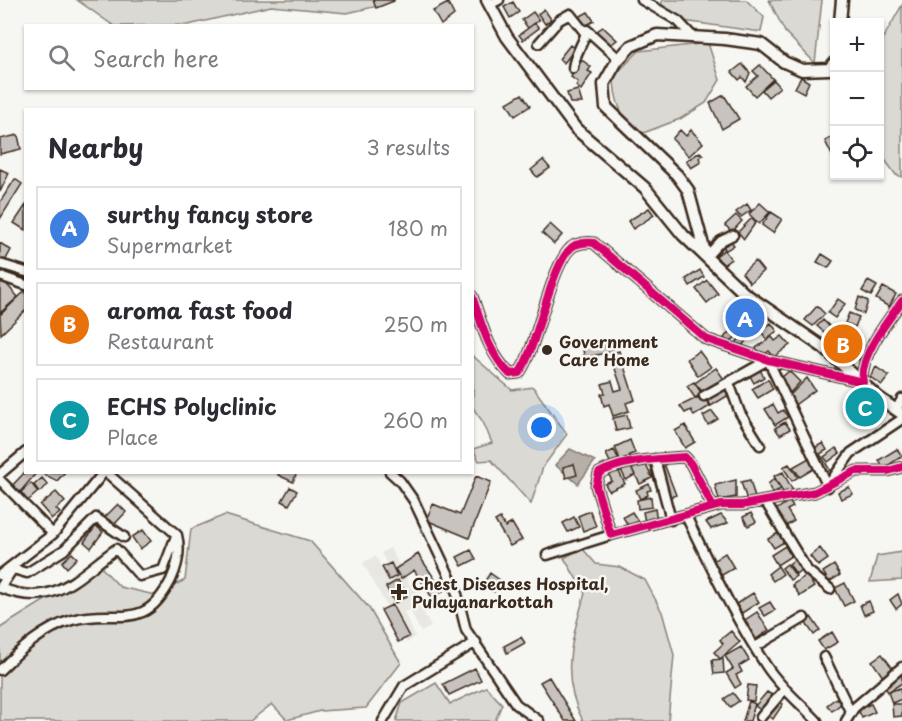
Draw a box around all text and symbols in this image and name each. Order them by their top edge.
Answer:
map controls [830,18,884,180]
button: + [830,18,884,72]
search box [24,24,474,90]
icon: search [45,41,78,74]
text: Search here [93,41,219,74]
button: − [830,72,884,126]
button: locate [830,126,884,180]
text: Nearby [48,128,143,167]
text: 3 results [367,132,450,162]
text: surthy fancy store [107,197,313,230]
text: A [62,213,77,243]
text: 180 m [388,213,448,243]
text: Supermarket [107,230,233,260]
text: aroma fast food [107,293,292,326]
pin: A [726,296,764,340]
text: B [63,309,76,339]
text: 250 m [384,309,448,339]
pin: B [824,322,862,366]
text: Restaurant [107,326,214,356]
place label: Government Care Home [559,329,659,371]
marker: Government Care Home [540,343,554,357]
pin: C [846,384,884,430]
text: ECHS Polyclinic [107,389,277,422]
text: C [62,405,77,435]
text: 260 m [383,405,448,435]
your location [527,413,556,442]
text: Place [107,422,158,452]
place label: Chest Diseases Hospital, Pulayanarkottah [412,571,609,613]
marker: Chest Diseases Hospital, Pulayanarkottah [390,583,408,601]

